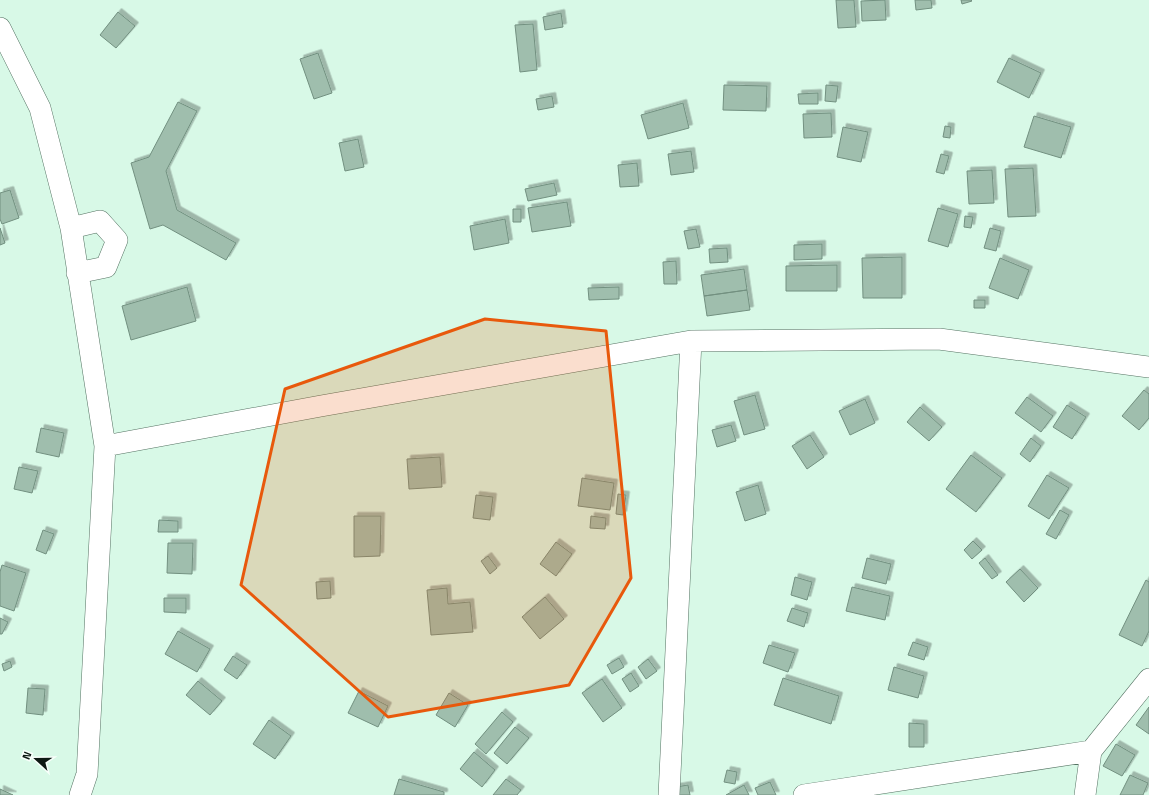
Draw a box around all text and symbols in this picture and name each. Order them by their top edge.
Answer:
north arrow [16,739,56,779]
text: N [18,749,35,762]

